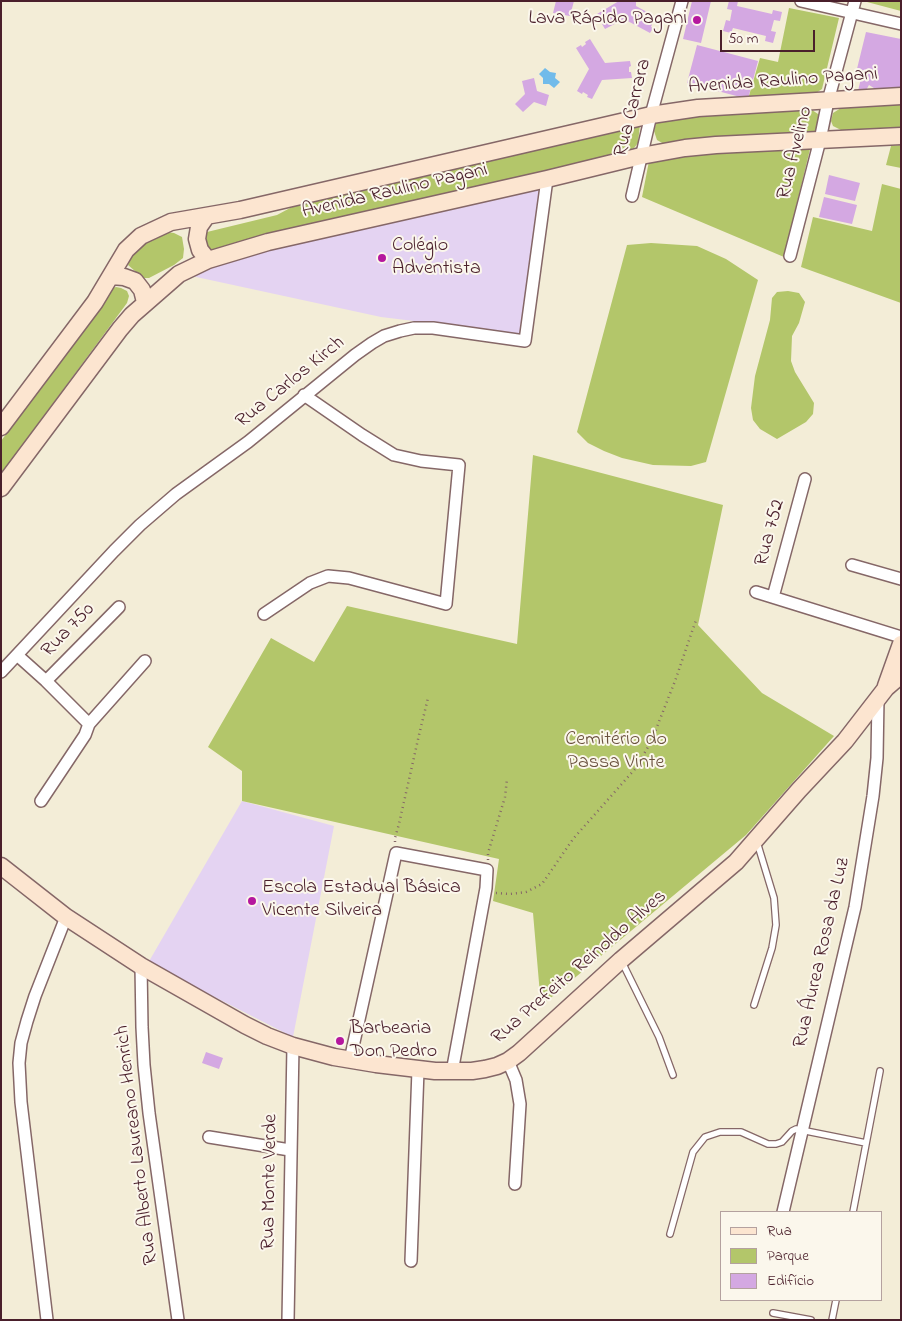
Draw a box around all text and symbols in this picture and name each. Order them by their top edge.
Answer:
place label: Lava Rápido Pagani [529,8,687,32]
marker: Lava Rápido Pagani [691,14,703,26]
scale bar [722,20,817,52]
text: 50 m [728,28,758,50]
street label: Rua Carrara [610,56,658,160]
street label: Avenida Raulino Pagani [687,63,879,101]
street label: Rua Avelino [773,104,819,202]
street label: Avenida Raulino Pagani [300,159,490,225]
place label: Colégio Adventista [392,235,481,282]
marker: Colégio Adventista [376,252,388,264]
street label: Rua Carlos Kirch [232,332,350,434]
street label: Rua 752 [751,497,791,569]
street label: Rua 750 [37,599,101,663]
park label: Cemitério do Passa Vinte [565,729,667,776]
street label: Rua Áurea Rosa da Luz [789,856,857,1050]
place label: Escola Estadual Básica Vicente Silveira [262,877,461,924]
street label: Rua Prefeito Reinoldo Alves [488,885,672,1051]
marker: Escola Estadual Básica Vicente Silveira [246,895,258,907]
place label: Barbearia Don Pedro [350,1018,437,1065]
street label: Rua Alberto Laureano Henrich [111,1024,165,1266]
marker: Barbearia Don Pedro [334,1035,346,1047]
street label: Rua Monte Verde [258,1114,284,1250]
legend [720,1211,882,1301]
text: Rua [767,1220,792,1242]
text: Parque [767,1245,809,1267]
text: Edifício [767,1270,814,1292]

